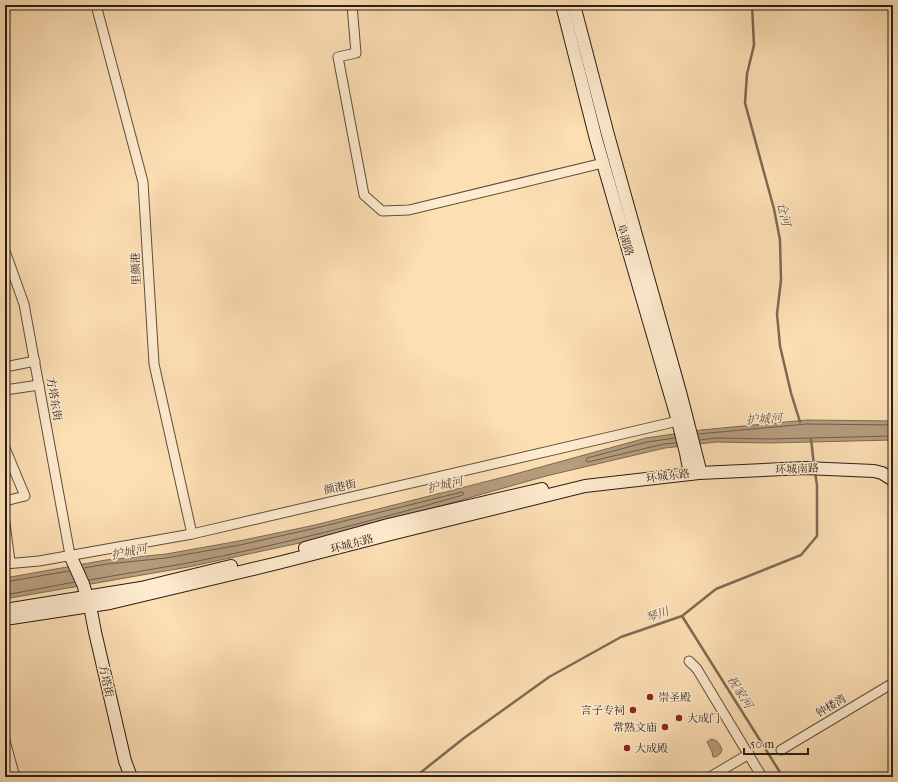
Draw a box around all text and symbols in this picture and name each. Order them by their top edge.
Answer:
water label: 仓河 [775,201,794,229]
street label: 阜湖路 [614,222,636,258]
street label: 里颜港 [129,252,143,286]
street label: 方塔东街 [44,376,64,422]
water label: 护城河 [746,411,784,427]
street label: 环城南路 [775,462,819,476]
street label: 环城东路 [645,467,691,485]
water label: 护城河 [426,474,466,496]
street label: 颜港街 [322,477,358,497]
street label: 环城东路 [329,532,375,556]
water label: 护城河 [110,541,150,562]
water label: 琴川 [643,604,673,626]
street label: 方塔街 [96,663,116,699]
water label: 祝家河 [725,673,757,713]
place label: 崇圣殿 [658,691,691,704]
marker: 崇圣殿 [645,692,655,702]
street label: 钟楼湾 [814,692,848,720]
place label: 言子专祠 [581,704,625,717]
marker: 言子专祠 [628,705,638,715]
place label: 大成门 [687,712,720,725]
marker: 大成门 [674,713,684,723]
place label: 常熟文庙 [613,721,657,734]
marker: 常熟文庙 [660,722,670,732]
scale bar [744,730,808,756]
text: 50 m [750,737,774,751]
place label: 大成殿 [635,742,668,755]
marker: 大成殿 [622,743,632,753]

